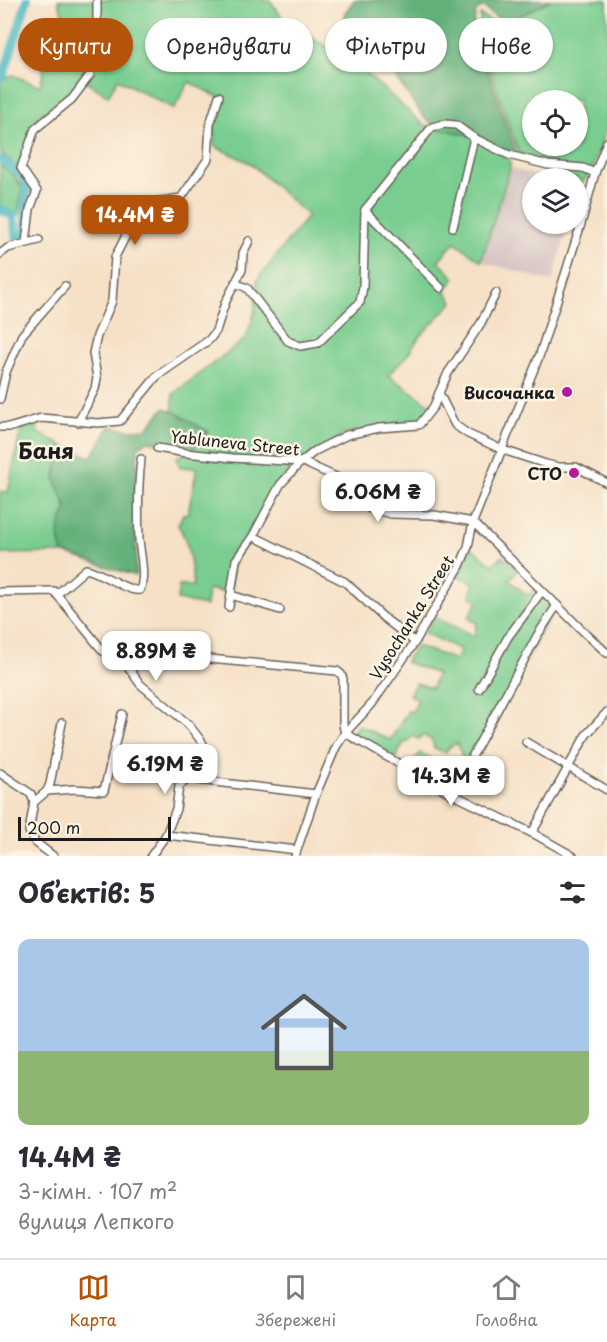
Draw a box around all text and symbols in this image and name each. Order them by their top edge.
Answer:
chip: Купити [18,18,133,72]
chip: Орендувати [145,18,313,72]
chip: Фільтри [325,18,447,72]
chip: Нове [459,18,553,72]
map controls [522,90,588,234]
button: locate [522,90,588,156]
button: layers [522,168,588,234]
pin: 14.4M ₴ [80,195,190,246]
text: 14.4M ₴ [95,199,175,229]
place label: Височанка [464,380,555,404]
marker: Височанка [560,385,574,399]
street label: Yabluneva Street [169,423,301,461]
district label: Баня [18,433,74,466]
place label: СТО [528,461,562,485]
marker: СТО [567,466,581,480]
pin: 6.06M ₴ [323,472,433,523]
text: 6.06M ₴ [335,476,421,506]
street label: Vysochanka Street [363,550,459,684]
pin: 8.89M ₴ [101,631,211,682]
text: 8.89M ₴ [116,635,196,665]
pin: 6.19M ₴ [110,744,220,795]
text: 6.19M ₴ [127,748,203,778]
pin: 14.3M ₴ [396,756,506,807]
text: 14.3M ₴ [411,760,491,790]
scale bar [18,814,171,842]
text: 200 m [27,815,80,839]
text: Об’єктів: 5 [18,873,156,912]
icon: filters [556,876,589,909]
icon: home [250,978,358,1086]
text: 14.4M ₴ [18,1137,121,1176]
text: 3-кімн. · 107 m² [18,1176,177,1206]
text: вулиця Лепкого [18,1206,174,1236]
tab: Карта [70,1271,117,1331]
tab: Збережені [256,1271,336,1331]
tab: Головна [475,1271,537,1331]

